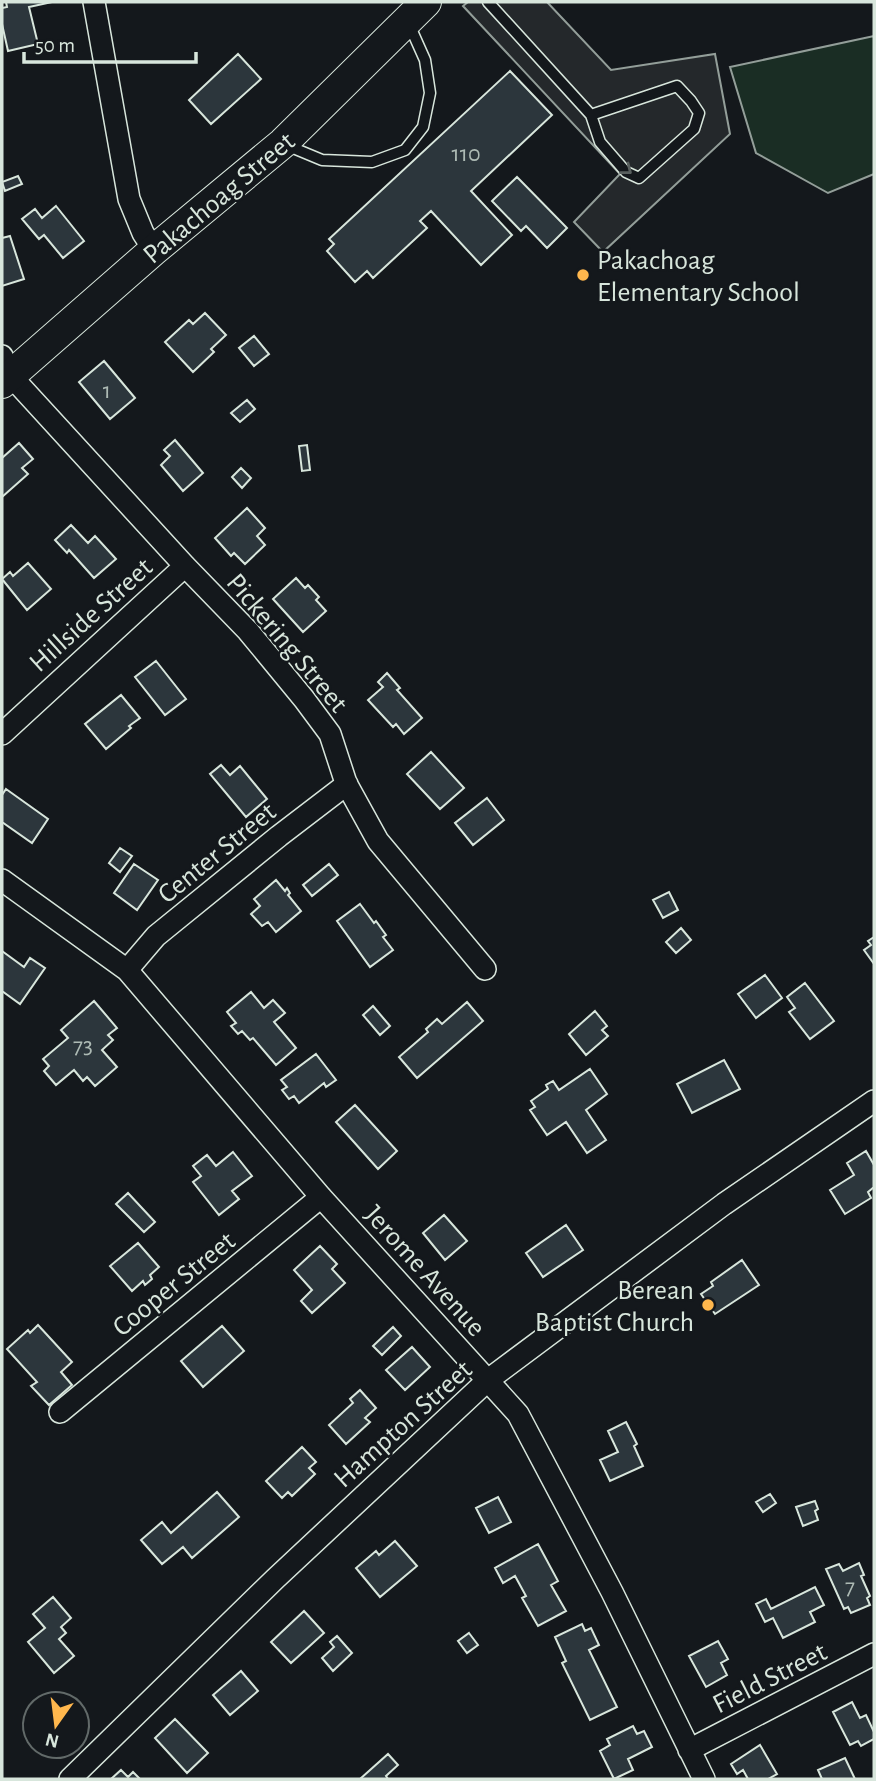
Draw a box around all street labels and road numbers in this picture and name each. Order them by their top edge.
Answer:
street label: Pakachoag Street [138,127,300,270]
street label: Hillside Street [24,553,158,678]
street label: Pickering Street [221,568,352,718]
street label: Center Street [153,798,281,909]
street label: Jerome Avenue [359,1201,490,1342]
street label: Cooper Street [108,1227,241,1342]
street label: Hampton Street [329,1356,478,1493]
street label: Field Street [708,1638,831,1719]

